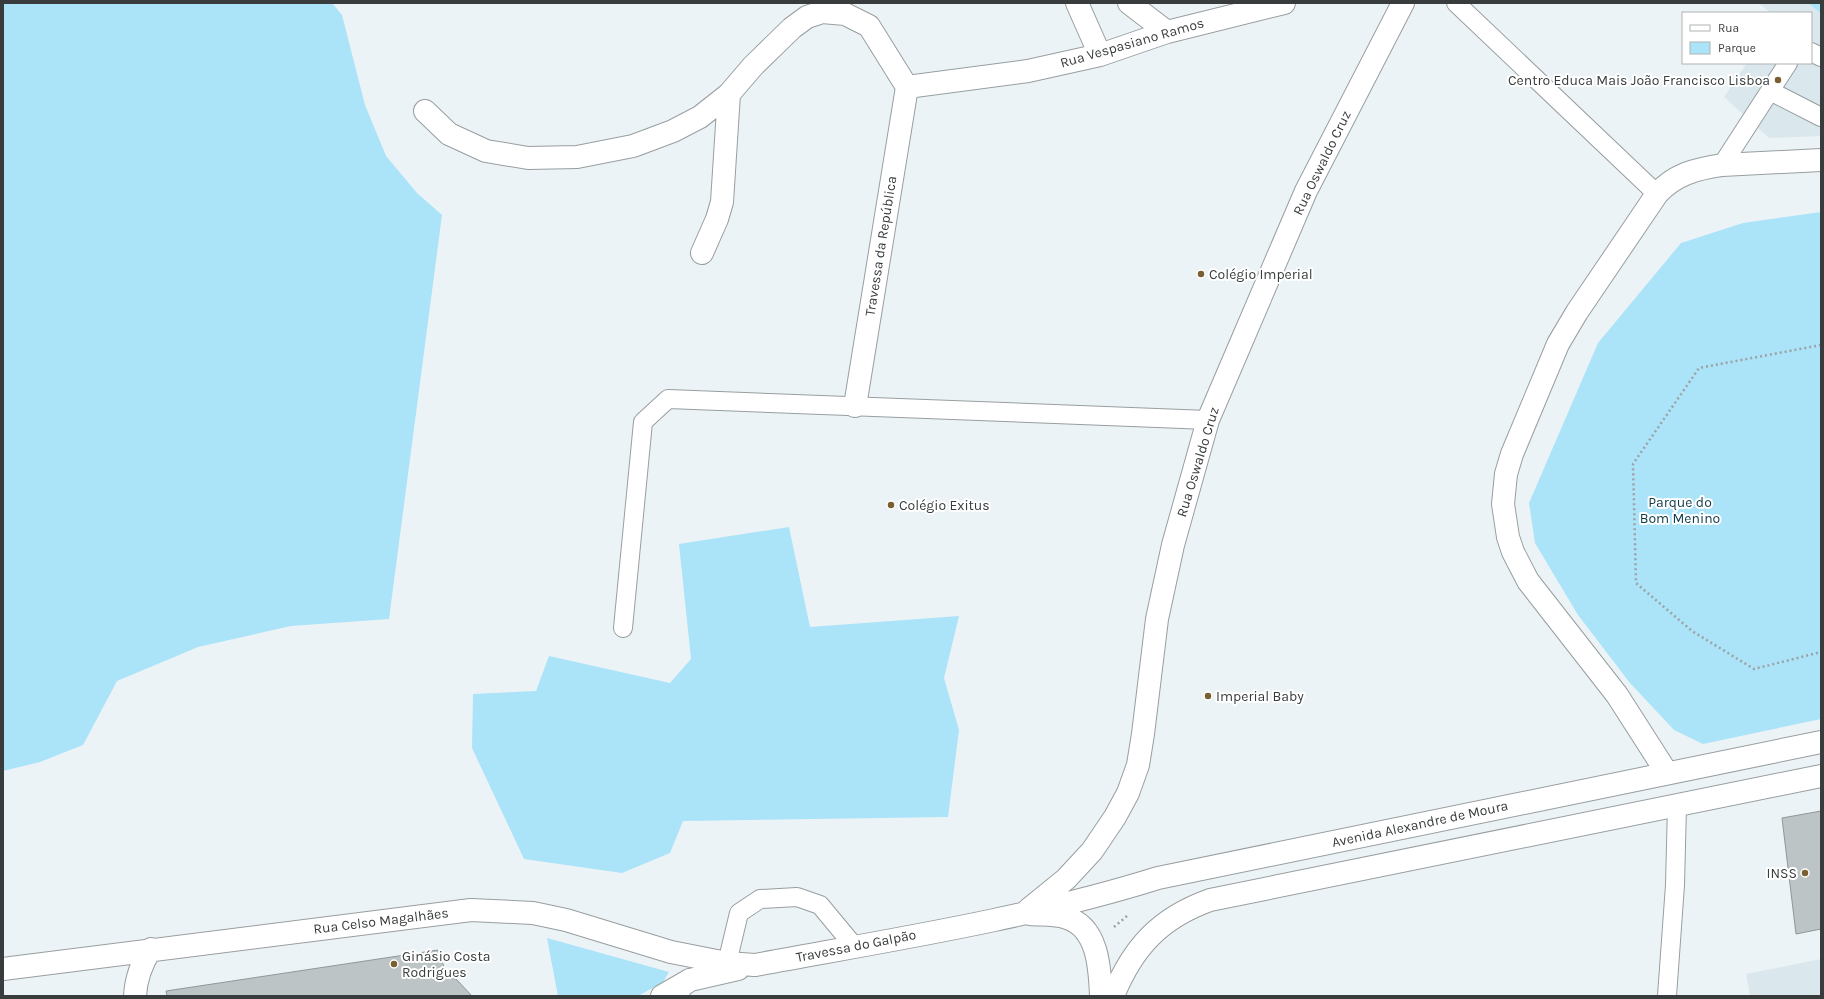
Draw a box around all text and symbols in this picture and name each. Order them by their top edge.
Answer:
legend [1682,12,1812,64]
street label: Rua Vespasiano Ramos [1058,14,1206,72]
text: Rua [1718,21,1739,35]
text: Parque [1718,41,1756,55]
place label: Centro Educa Mais João Francisco Lisboa [1508,72,1770,89]
marker: Centro Educa Mais João Francisco Lisboa [1773,75,1783,85]
street label: Rua Oswaldo Cruz [1289,108,1355,218]
street label: Travessa da República [862,175,900,317]
place label: Colégio Imperial [1209,266,1313,283]
marker: Colégio Imperial [1196,269,1206,279]
street label: Rua Oswaldo Cruz [1173,405,1223,519]
park label: Parque do Bom Menino [1640,494,1720,527]
place label: Colégio Exitus [899,497,990,514]
marker: Colégio Exitus [886,500,896,510]
place label: Imperial Baby [1216,688,1304,705]
marker: Imperial Baby [1203,691,1213,701]
street label: Avenida Alexandre de Moura [1330,797,1510,851]
place label: INSS [1767,865,1797,882]
marker: INSS [1800,868,1810,878]
street label: Rua Celso Magalhães [313,904,449,938]
street label: Travessa do Galpão [794,926,918,966]
place label: Ginásio Costa Rodrigues [402,948,490,981]
marker: Ginásio Costa Rodrigues [389,959,399,969]

